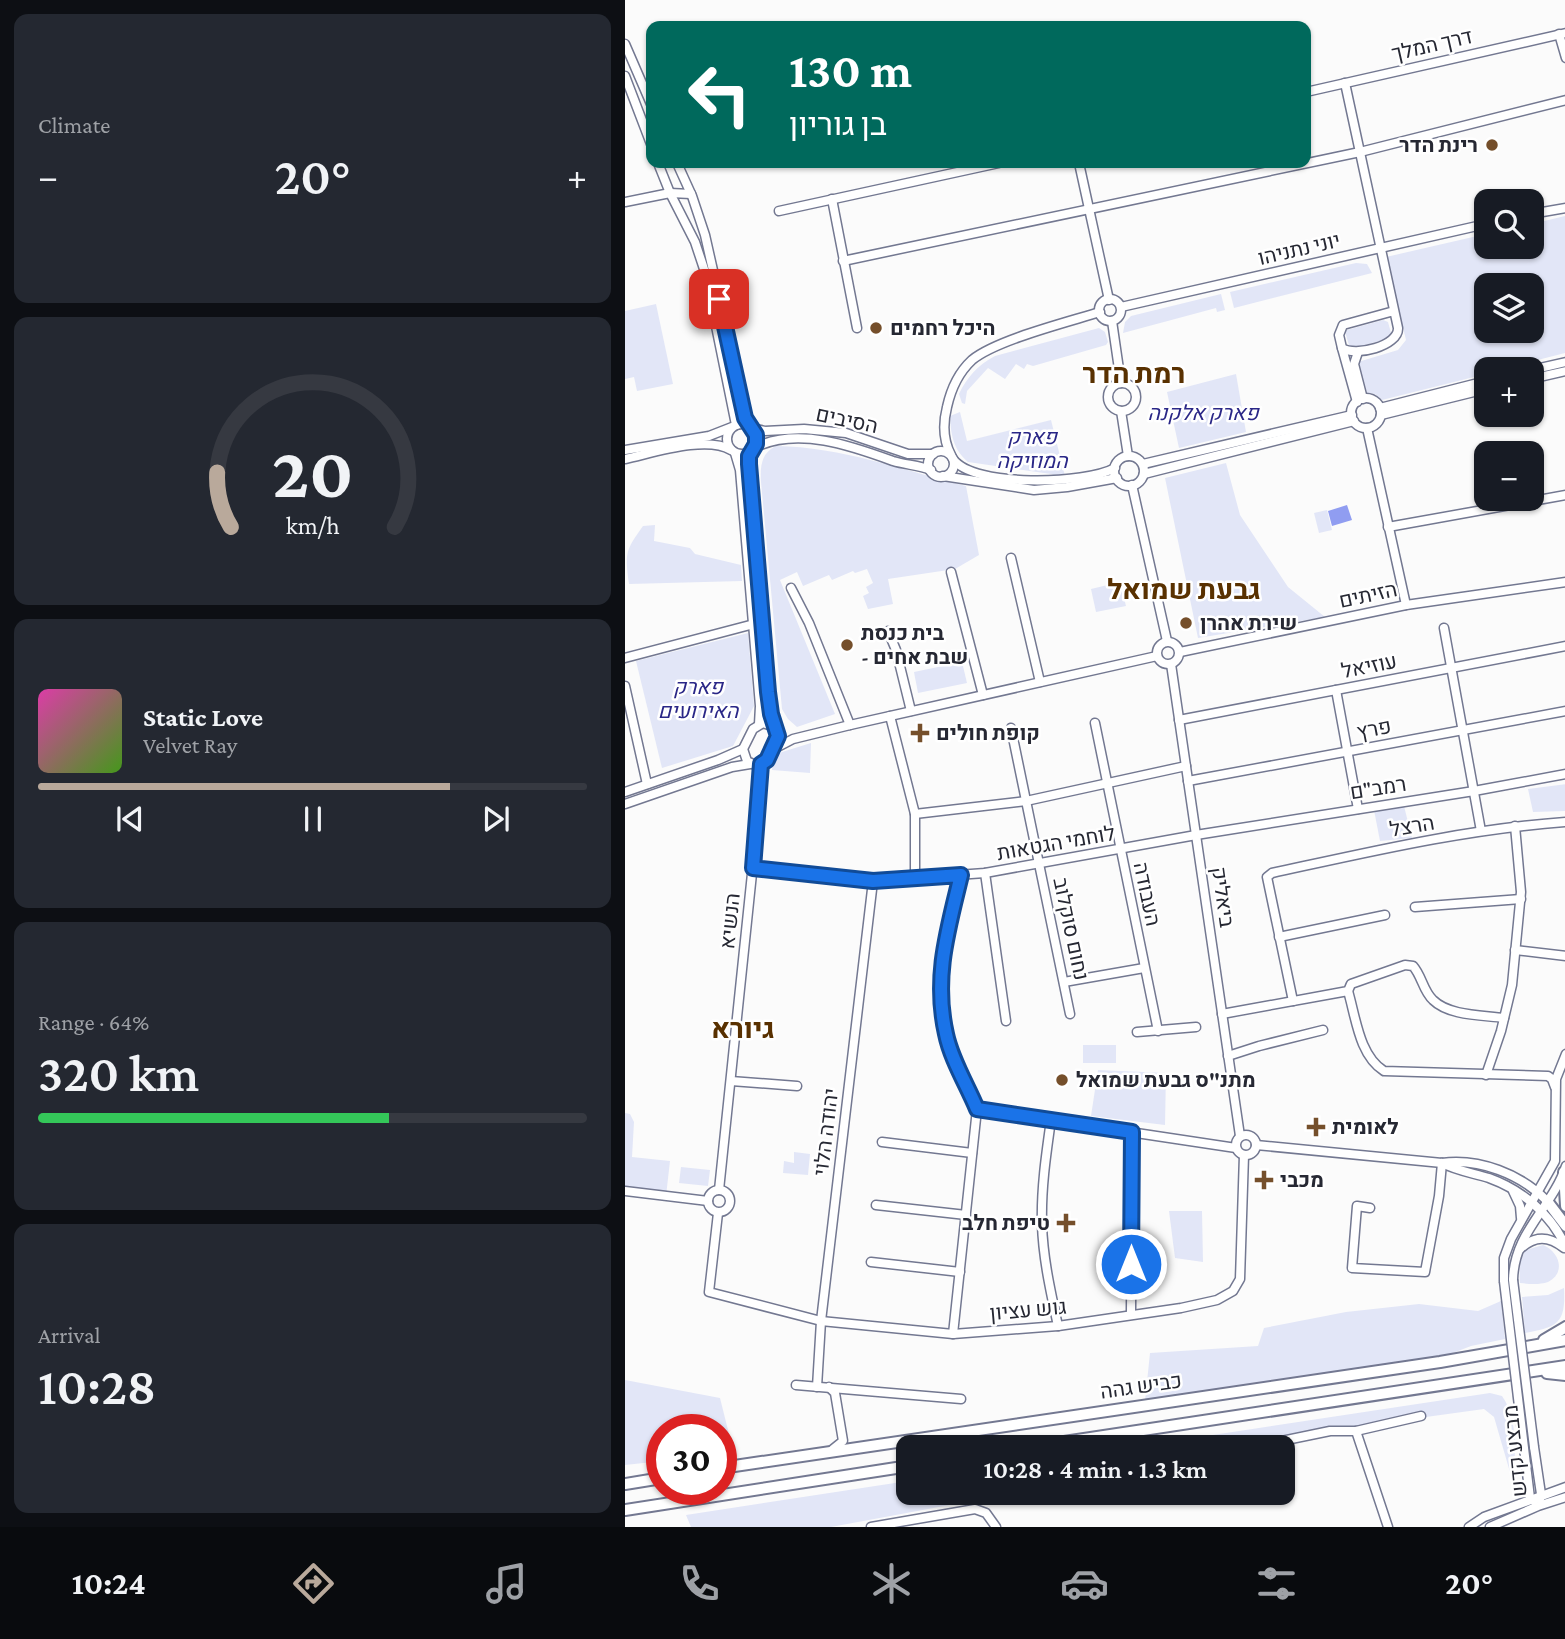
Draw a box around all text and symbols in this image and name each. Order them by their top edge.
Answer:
street label: דרך המלך [1389,24,1475,66]
text: 130 m [789,43,912,98]
icon: left [674,49,765,140]
text: בן גוריון [789,106,887,142]
text: Climate [38,112,110,138]
place label: רינת הדר [1399,133,1478,157]
marker: רינת הדר [1484,137,1500,153]
text: 20° [274,147,351,205]
text: − [38,155,58,197]
text: + [567,155,587,197]
map controls [1474,189,1544,511]
button: search [1474,189,1544,259]
street label: יוני נתניהו [1256,228,1342,270]
pin [689,269,749,329]
button: layers [1474,273,1544,343]
icon: arrive [700,280,738,318]
place label: היכל רחמים [890,316,996,340]
marker: היכל רחמים [868,320,884,336]
button: + [1474,357,1544,427]
district label: רמת הדר [1083,358,1185,389]
park label: פארק אלקנה [1147,401,1260,425]
street label: הסיבים [814,402,880,438]
park label: פארק המוזיקה [996,425,1069,473]
text: 20 [272,432,353,513]
button: − [1474,441,1544,511]
text: km/h [286,512,339,539]
district label: גבעת שמואל [1107,574,1261,605]
street label: הזיתים [1337,577,1399,613]
place label: שירת אהרן [1200,611,1297,635]
marker: שירת אהרן [1178,615,1194,631]
place label: בית כנסת - שבת אחים [861,621,968,669]
marker: בית כנסת - שבת אחים [839,637,855,653]
street label: עוזיאל [1339,649,1399,683]
park label: פארק האירועים [658,675,740,723]
text: Static Love [143,703,263,732]
street label: פרץ [1355,714,1393,744]
place label: קופת חולים [936,721,1040,745]
marker: קופת חולים [910,723,930,743]
text: Velvet Ray [143,732,237,758]
street label: רמב"ם [1348,772,1408,804]
icon: previous [111,800,149,838]
icon: pause [294,800,332,838]
icon: next [477,800,515,838]
street label: הרצל [1388,810,1436,842]
street label: לוחמי הגטאות [995,821,1117,865]
street label: העבודה [1129,860,1165,928]
street label: ביאליק [1207,865,1239,929]
street label: נחום סוקלוב [1048,875,1094,983]
street label: הנשיא [715,892,745,950]
text: Range · 64% [38,1009,149,1035]
district label: גיורא [711,1013,775,1044]
text: 320 km [38,1044,199,1102]
place label: מתנ"ס גבעת שמואל [1076,1068,1256,1092]
marker: מתנ"ס גבעת שמואל [1054,1072,1070,1088]
street label: יהודה הלוי [809,1087,843,1177]
place label: לאומית [1332,1115,1399,1139]
marker: לאומית [1306,1117,1326,1137]
place label: מכבי [1280,1168,1324,1192]
marker: מכבי [1254,1170,1274,1190]
place label: טיפת חלב [962,1211,1050,1235]
marker: טיפת חלב [1056,1213,1076,1233]
position arrow [1094,1227,1168,1301]
street label: גוש עציון [989,1295,1067,1325]
text: Arrival [38,1322,101,1348]
text: 10:28 [38,1357,156,1415]
street label: כביש גהה [1099,1368,1183,1404]
street label: מבצע קדש [1498,1404,1532,1498]
speed limit sign: 30 [646,1414,737,1505]
text: 10:28 · 4 min · 1.3 km [984,1455,1207,1484]
icon: directions [289,1559,338,1608]
icon: music [482,1559,531,1608]
icon: phone [675,1559,724,1608]
icon: climate [867,1559,916,1608]
icon: car [1060,1559,1109,1608]
icon: filters [1252,1559,1301,1608]
text: 10:24 [72,1565,146,1601]
text: 20° [1445,1565,1493,1601]

